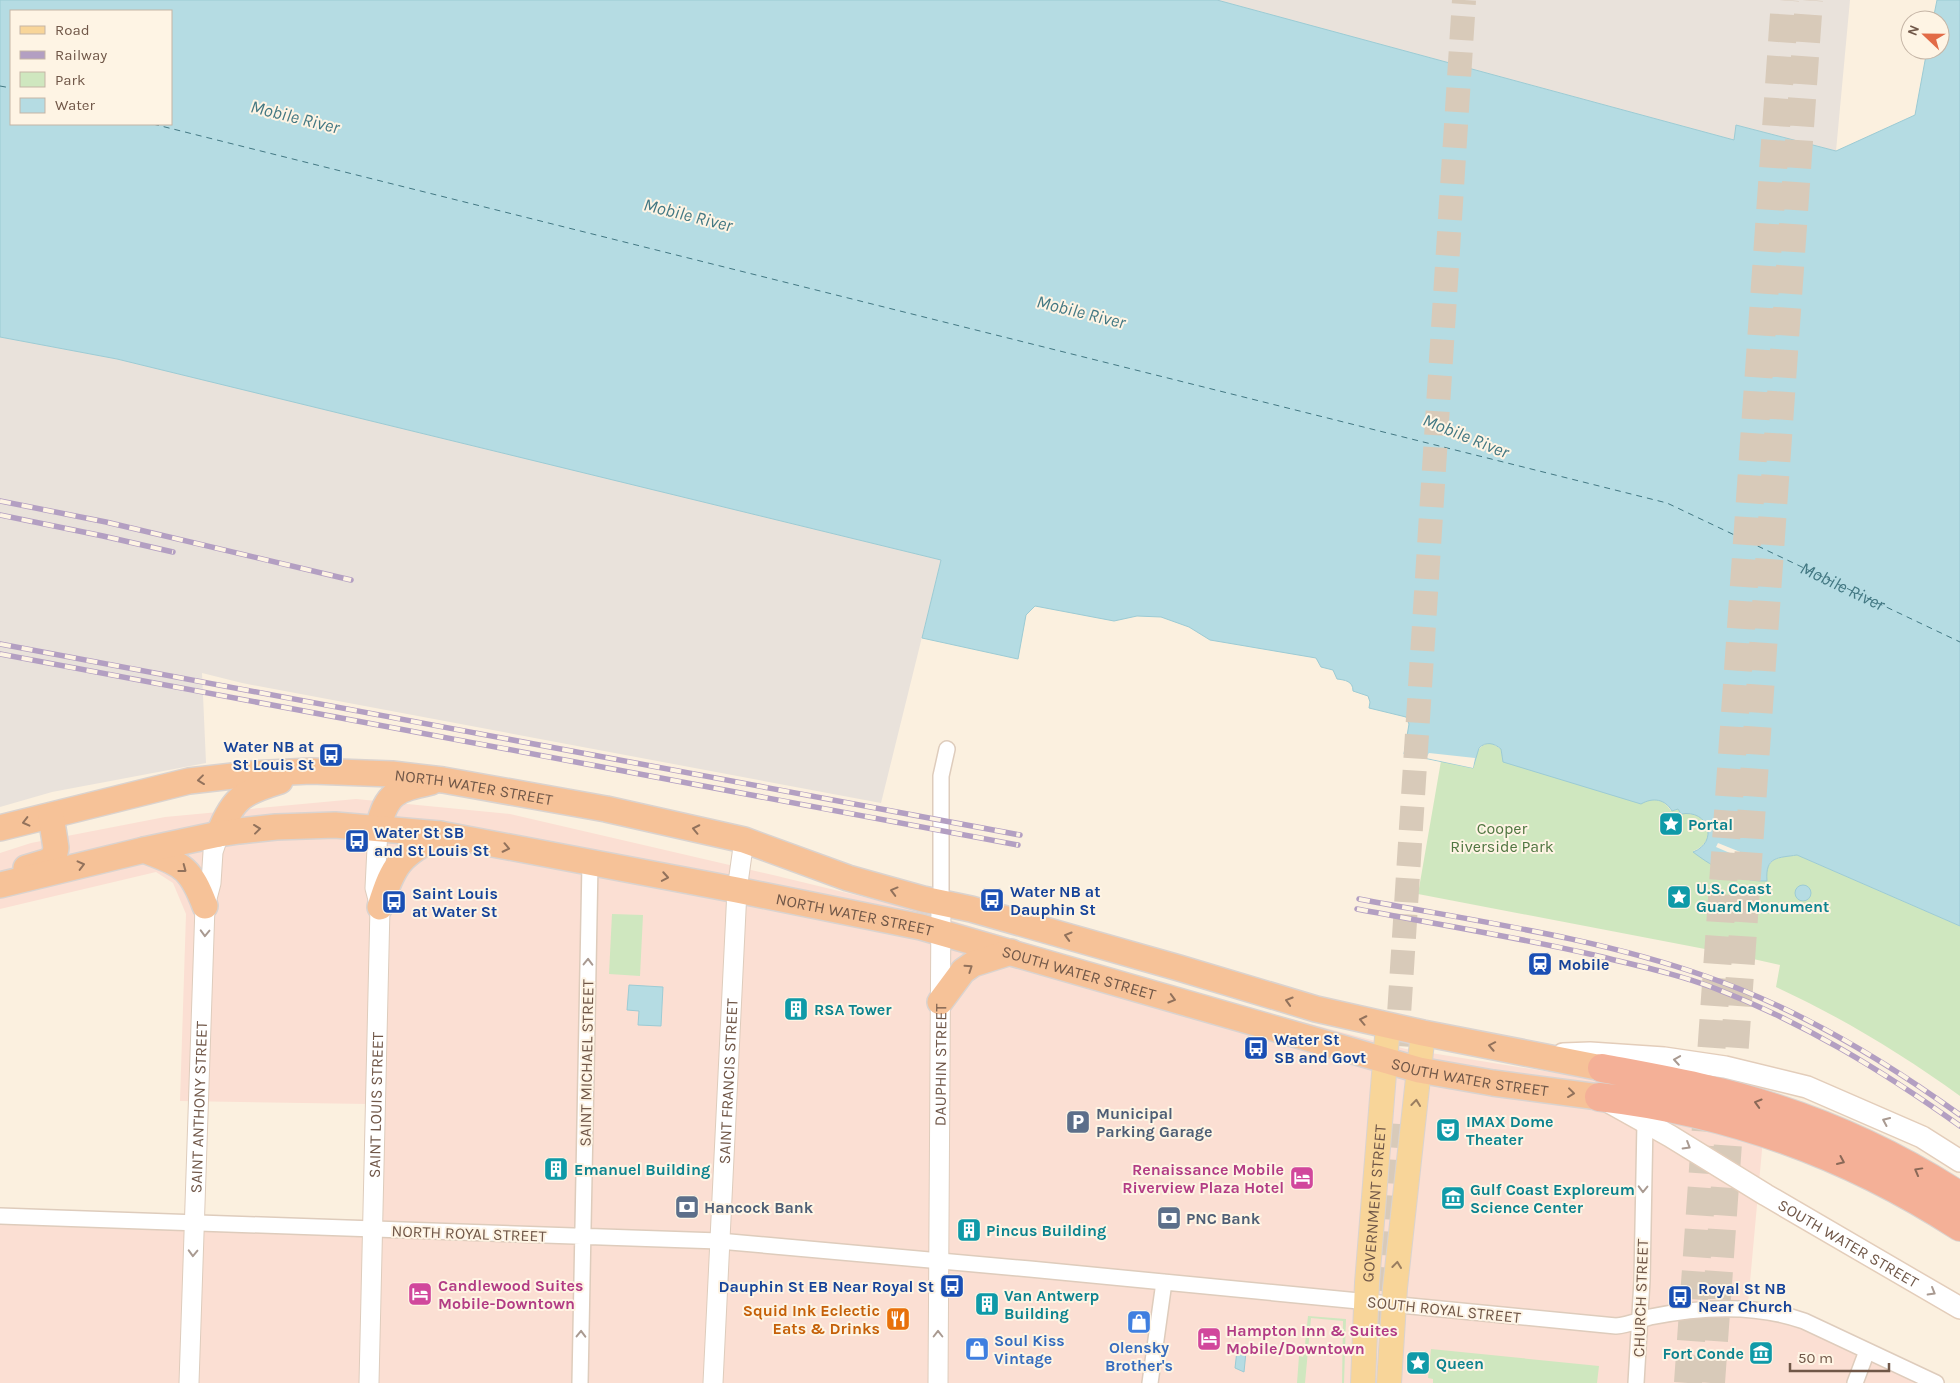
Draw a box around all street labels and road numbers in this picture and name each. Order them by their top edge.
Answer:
street label: NORTH WATER STREET [393,765,554,809]
street label: NORTH WATER STREET [774,889,935,940]
street label: SOUTH WATER STREET [1000,942,1158,1004]
street label: SAINT MICHAEL STREET [576,979,597,1147]
street label: SAINT FRANCIS STREET [715,998,742,1165]
street label: DAUPHIN STREET [931,1004,950,1126]
street label: SAINT ANTHONY STREET [186,1021,211,1194]
street label: SAINT LOUIS STREET [365,1032,387,1178]
street label: SOUTH WATER STREET [1389,1053,1550,1100]
street label: GOVERNMENT STREET [1358,1124,1390,1283]
street label: SOUTH WATER STREET [1775,1195,1922,1292]
street label: NORTH ROYAL STREET [391,1221,547,1246]
street label: CHURCH STREET [1629,1238,1652,1358]
street label: SOUTH ROYAL STREET [1366,1292,1522,1327]

